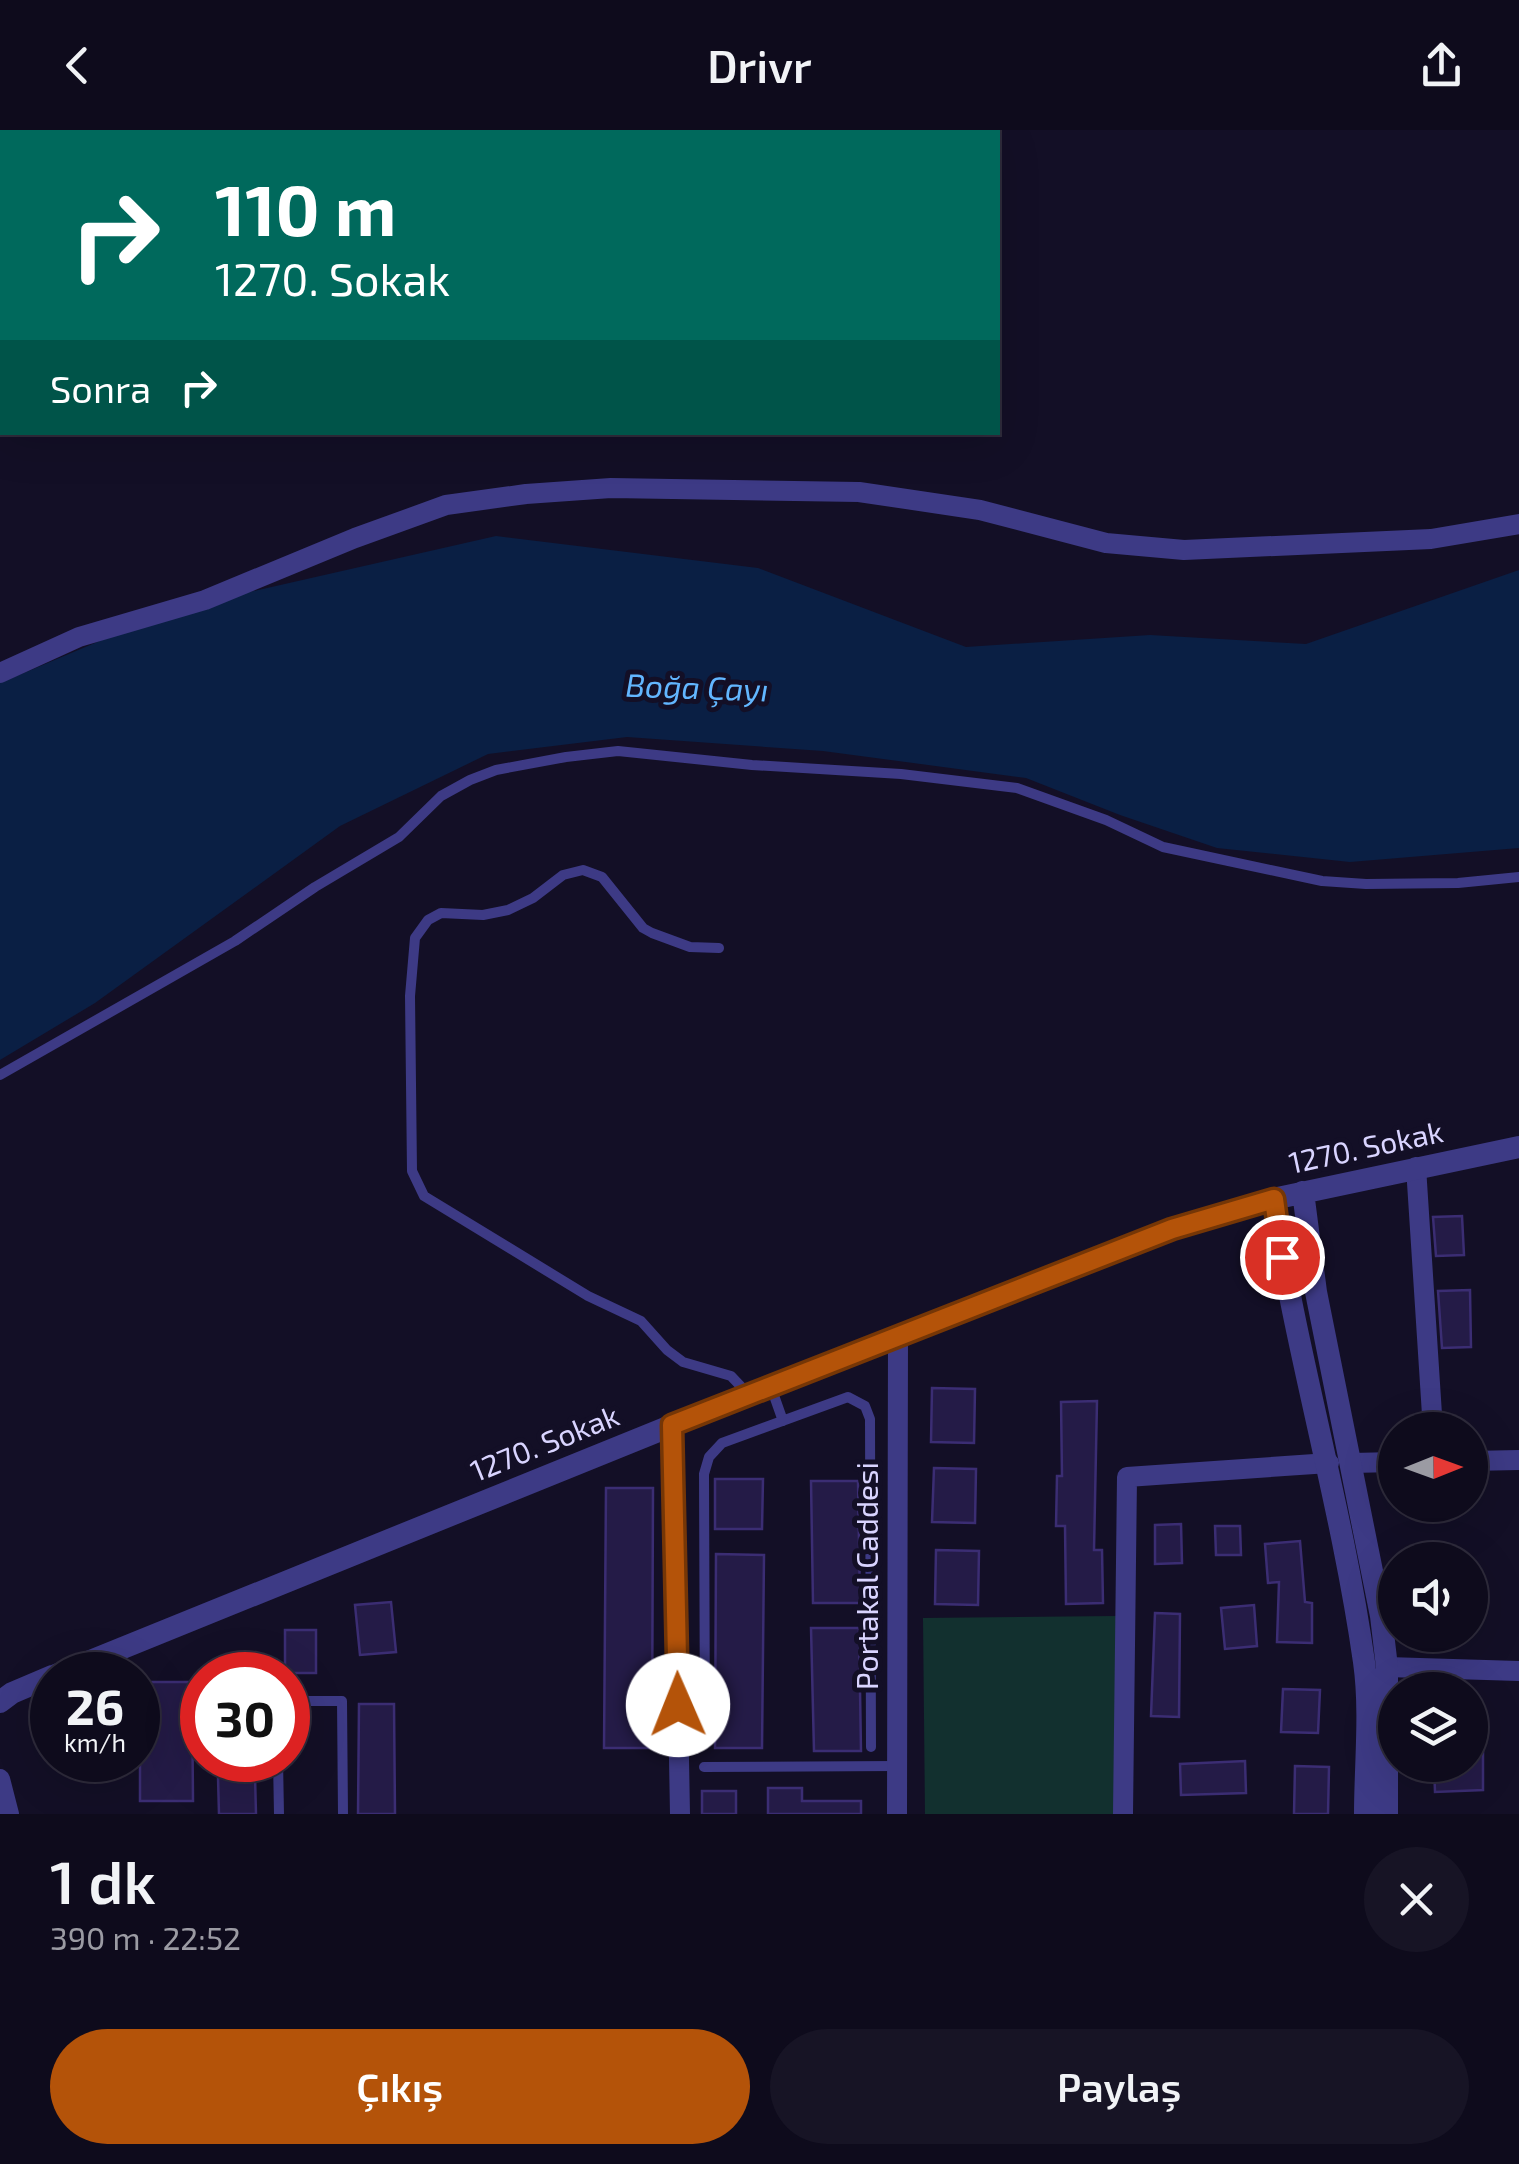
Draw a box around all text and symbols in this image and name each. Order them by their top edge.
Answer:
icon: back [50,38,105,93]
text: Drivr [707,38,812,92]
icon: share [1414,38,1469,93]
text: 110 m [215,166,396,250]
icon: right [50,170,180,300]
text: 1270. Sokak [215,251,450,305]
icon: right [171,360,226,415]
text: Sonra [50,365,151,411]
water label: Boğa Çayı [625,665,769,709]
street label: 1270. Sokak [1285,1112,1446,1180]
pin [1240,1215,1325,1300]
icon: arrive [1255,1230,1310,1285]
street label: 1270. Sokak [465,1396,624,1488]
north arrow [1378,1412,1488,1522]
map controls [1378,1412,1488,1782]
street label: Portakal Caddesi [848,1462,884,1690]
button: sound [1378,1542,1488,1652]
speed limit sign: 30 [180,1652,310,1782]
position arrow [626,1653,730,1757]
button: layers [1378,1672,1488,1782]
text: 26 [66,1675,124,1735]
text: km/h [64,1727,126,1757]
text: 1 dk [50,1844,156,1916]
button: close [1364,1847,1469,1952]
text: 390 m · 22:52 [50,1918,241,1956]
button: Çıkış [50,2029,750,2144]
button: Paylaş [770,2029,1469,2144]

